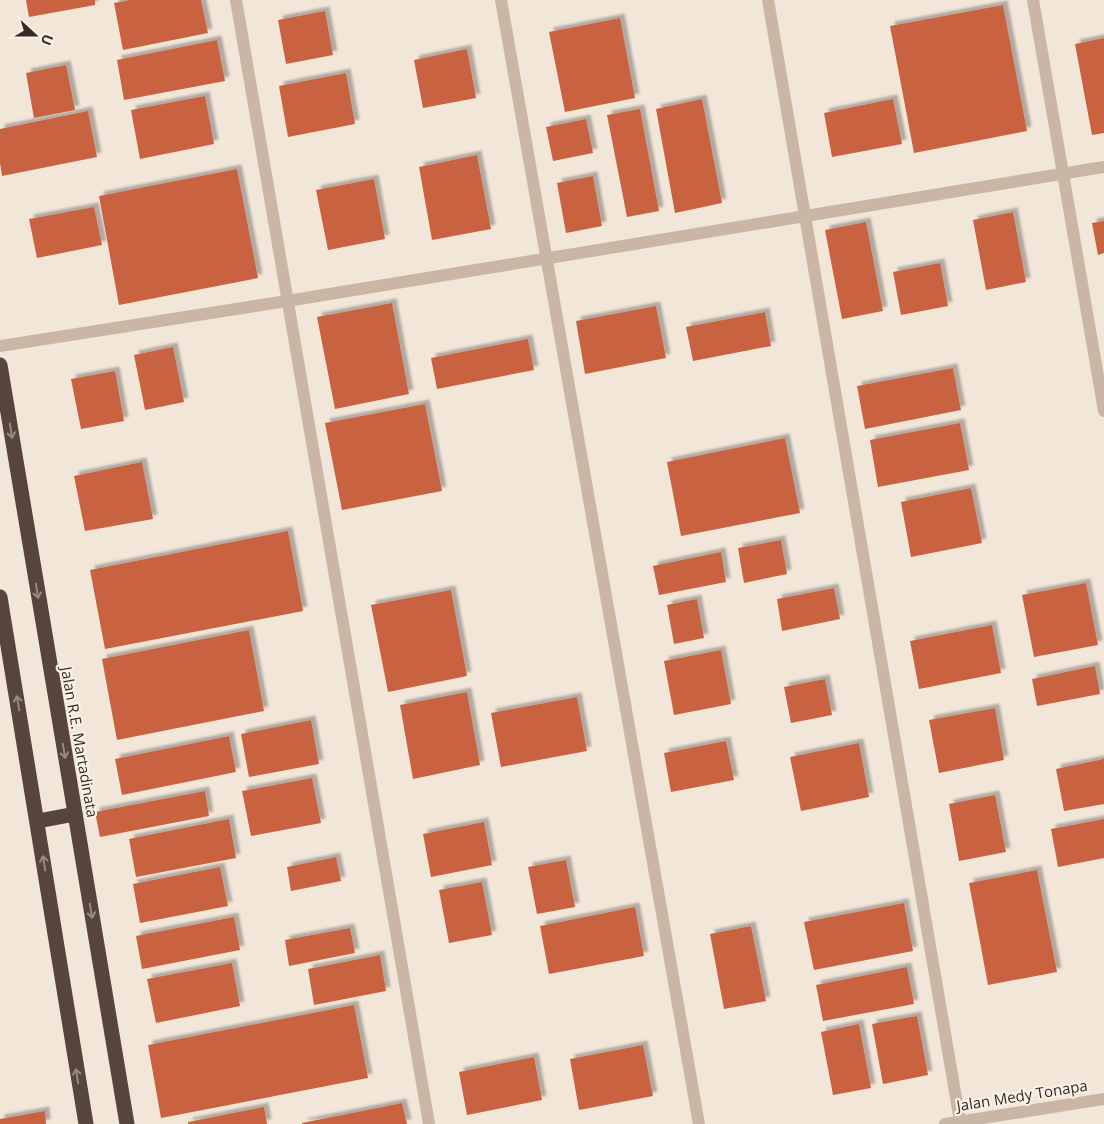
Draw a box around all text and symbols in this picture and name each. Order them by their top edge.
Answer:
north arrow [10,10,60,60]
text: U [37,31,58,48]
one-way arrow [6,422,16,438]
one-way arrow [32,583,42,599]
street label: Jalan R.E. Martadinata [57,663,103,819]
one-way arrow [13,696,23,712]
one-way arrow [59,743,69,759]
one-way arrow [39,856,49,872]
one-way arrow [87,903,97,919]
one-way arrow [72,1068,82,1084]
street label: Jalan Medy Tonapa [953,1075,1089,1116]

